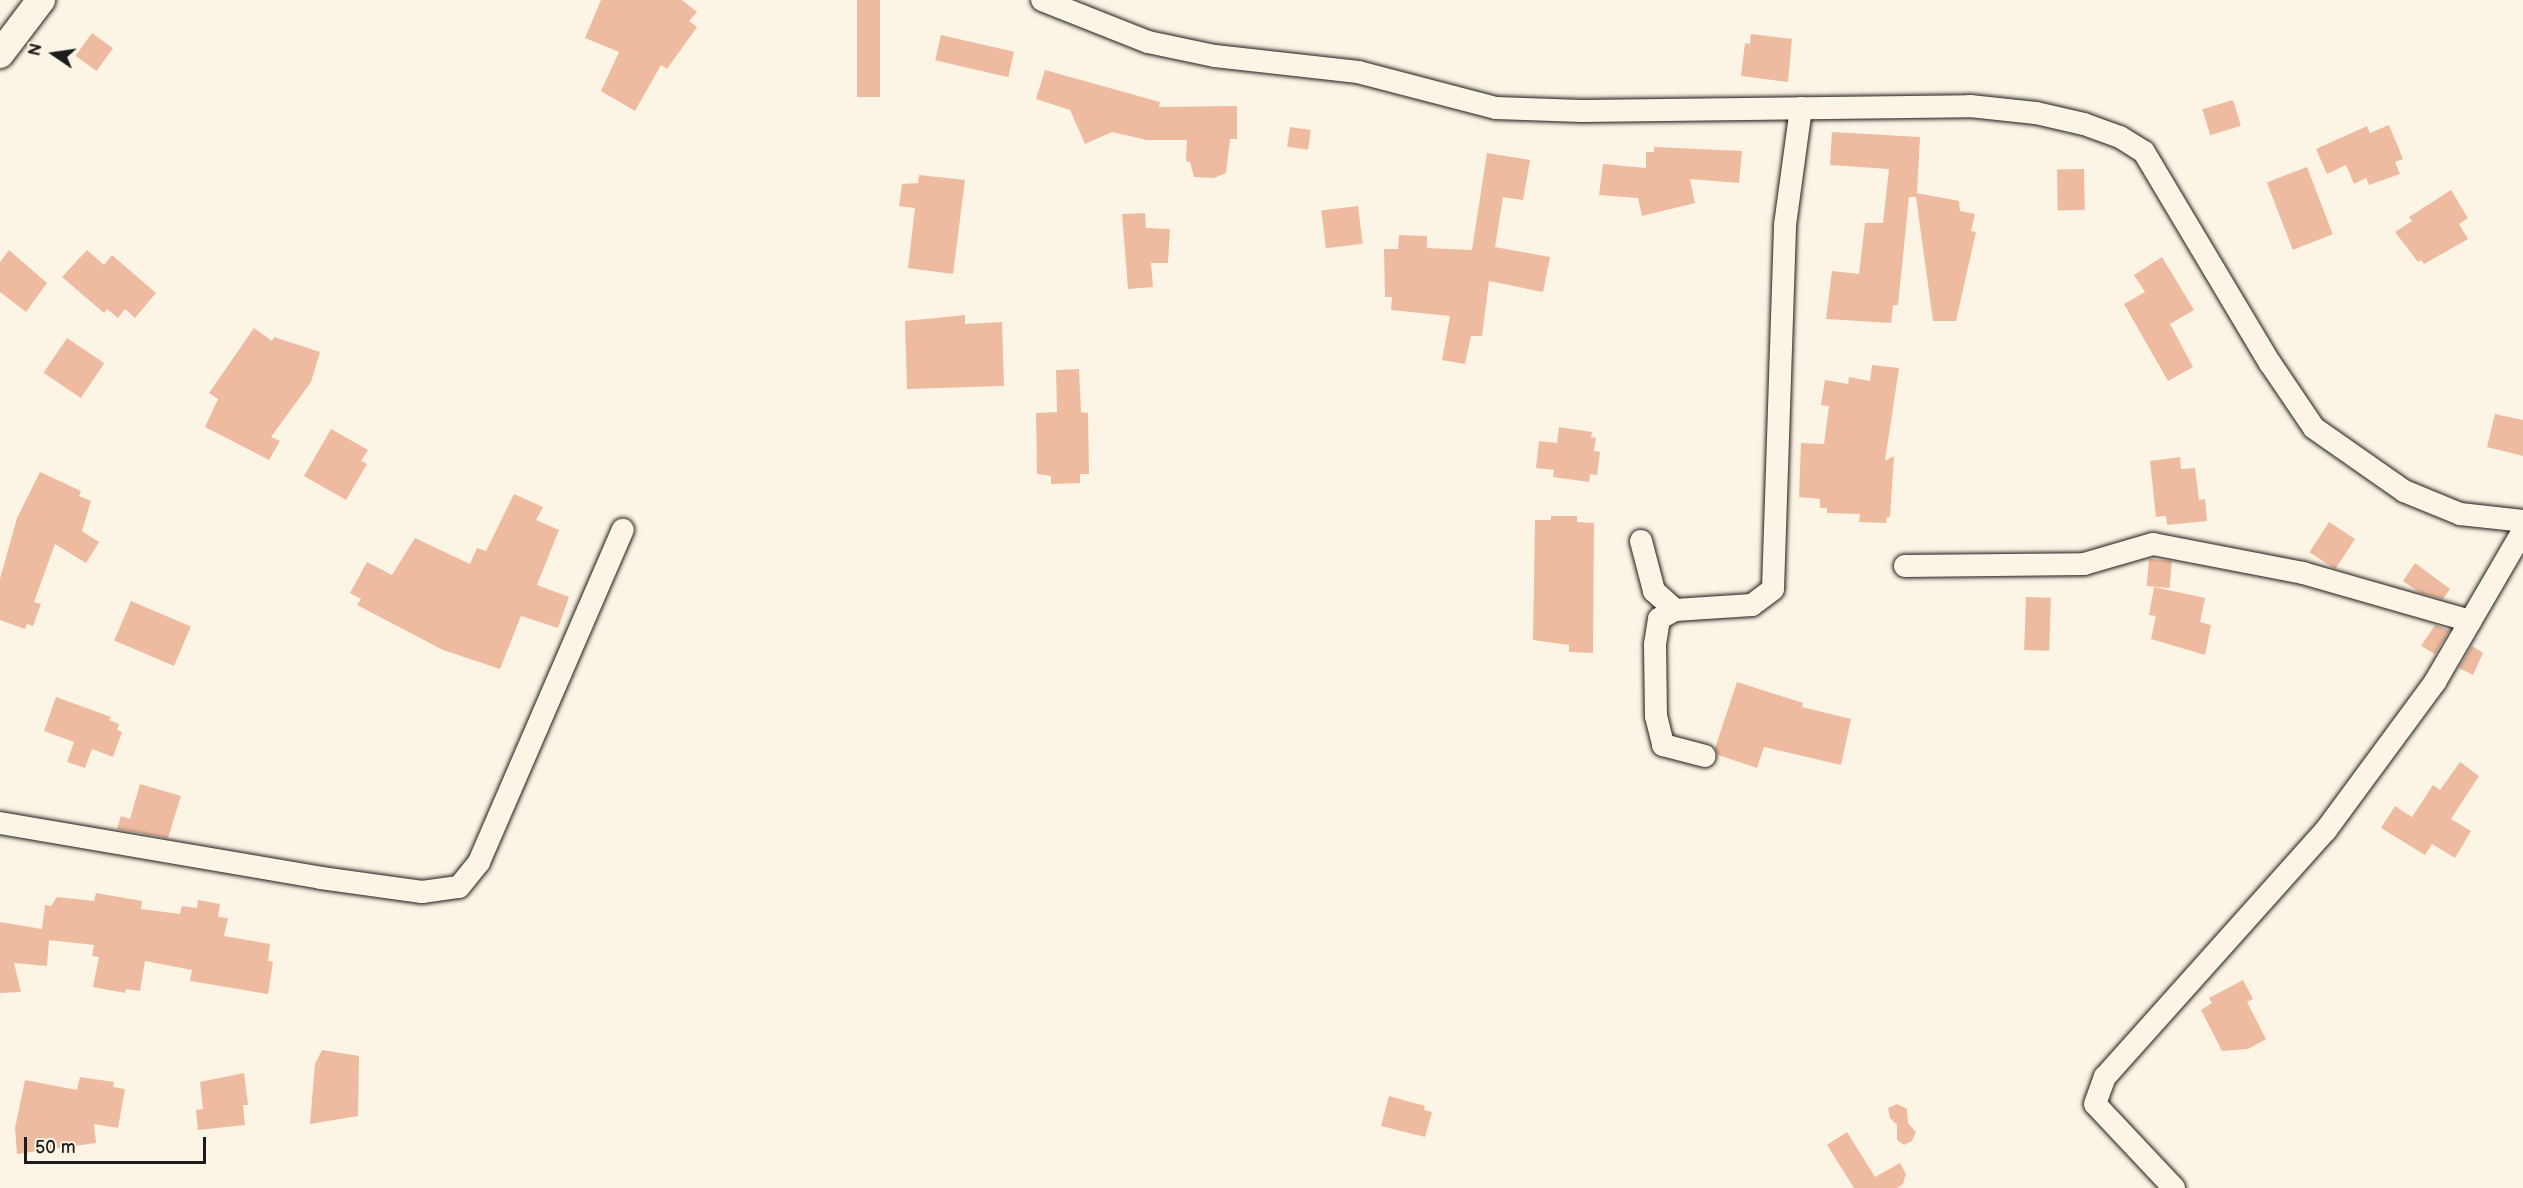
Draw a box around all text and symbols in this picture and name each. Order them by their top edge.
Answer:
north arrow [24,24,84,84]
text: N [25,42,47,58]
scale bar [27,1125,208,1163]
text: 50 m [35,1137,76,1158]

